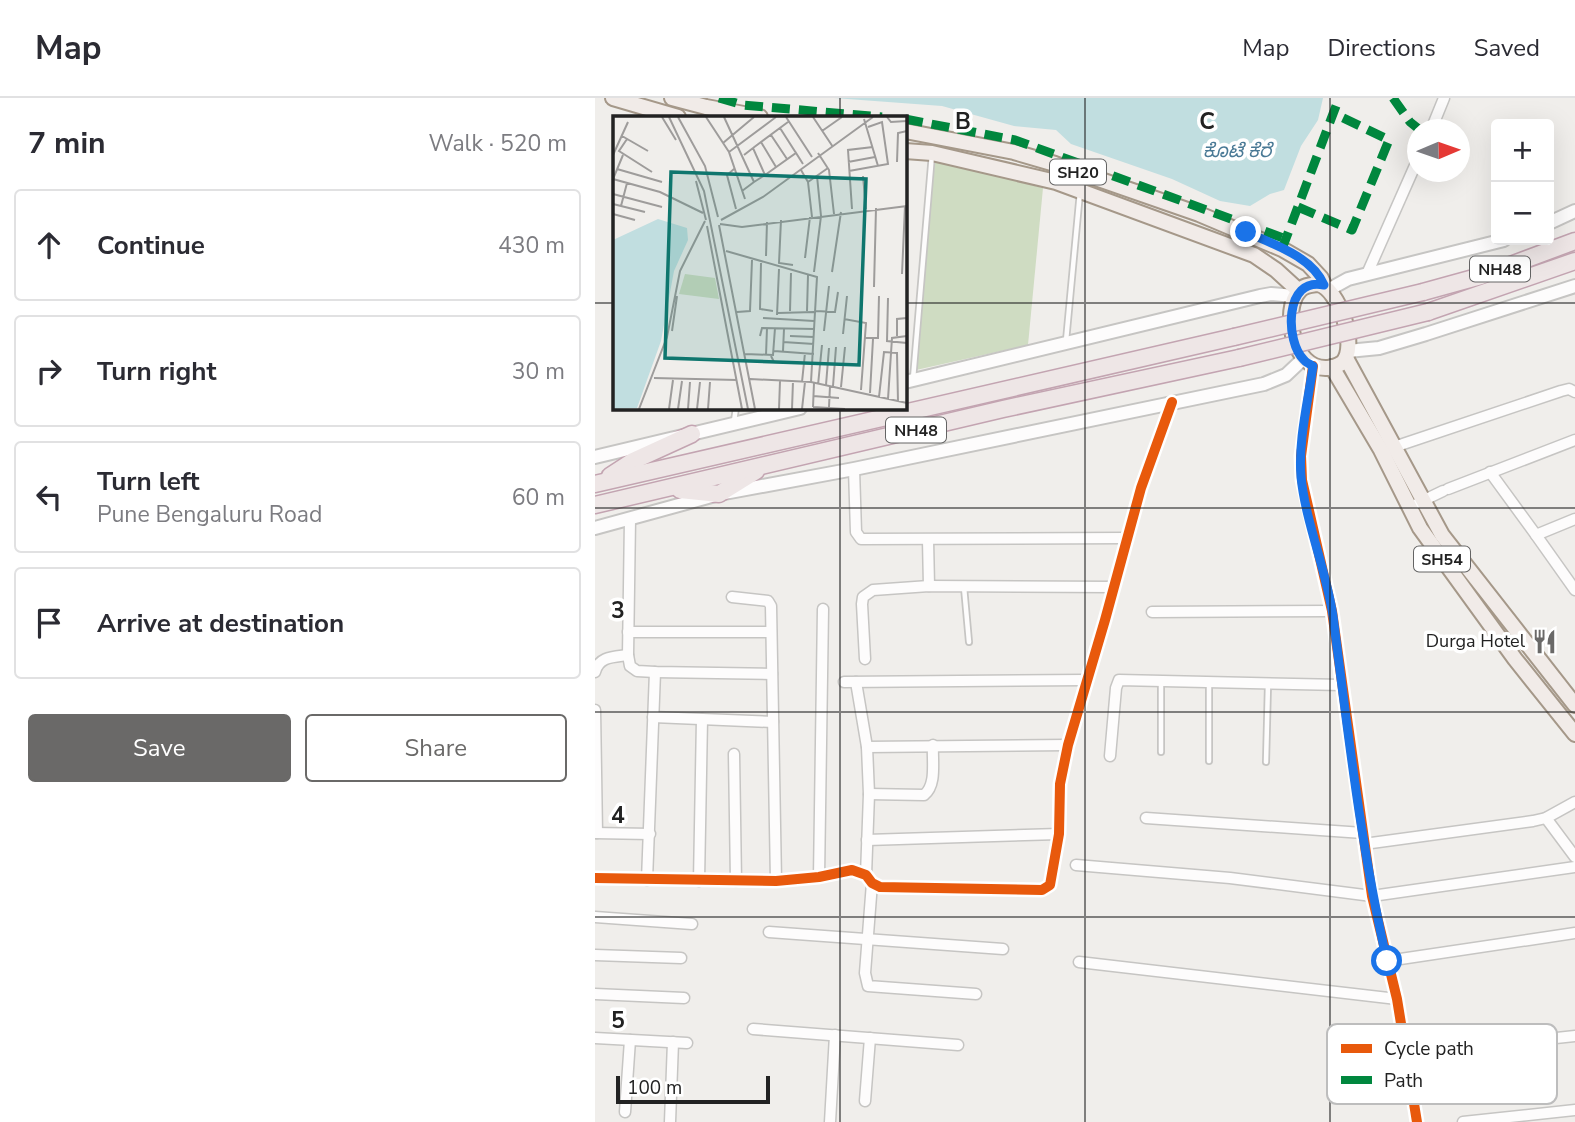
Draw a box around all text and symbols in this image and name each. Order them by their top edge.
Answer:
text: Map [35,26,102,71]
text: Map [1242,32,1289,64]
text: Directions [1327,32,1436,64]
text: Saved [1474,32,1540,64]
text: B [955,106,971,137]
text: C [1199,106,1215,137]
inset map [613,116,907,410]
north arrow [1407,119,1470,182]
map controls [1491,119,1554,245]
button: + [1491,119,1554,182]
text: 7 min [28,123,106,164]
text: Walk · 520 m [428,128,567,159]
water label: ಕೊಟೆ ಕೆರೆ [1203,138,1274,164]
road number: SH20 [1050,159,1106,184]
button: − [1491,182,1554,245]
route end [1230,216,1261,247]
icon: ahead [30,226,68,264]
text: Continue [97,228,205,263]
text: 430 m [498,230,565,261]
road number: NH48 [1470,256,1530,281]
icon: right [30,352,68,390]
text: Turn right [97,354,216,389]
text: 30 m [512,356,565,387]
road number: NH48 [886,418,946,442]
text: Turn left [97,464,200,499]
icon: left [30,478,68,516]
text: 60 m [512,482,565,513]
text: Pune Bengaluru Road [97,499,322,530]
road number: SH54 [1414,546,1470,572]
text: 3 [611,595,625,626]
icon: arrive [30,604,68,642]
text: Arrive at destination [97,606,344,641]
restaurant icon: Durga Hotel [1531,627,1559,655]
place label: Durga Hotel [1426,629,1526,653]
button: Save [28,714,291,782]
button: Share [305,714,567,782]
text: 4 [611,800,625,831]
route start [1371,945,1402,976]
text: 5 [611,1005,625,1036]
legend [1327,1024,1557,1104]
text: Cycle path [1384,1036,1474,1062]
text: Path [1384,1068,1423,1094]
scale bar [616,1073,770,1105]
text: 100 m [627,1075,682,1101]

